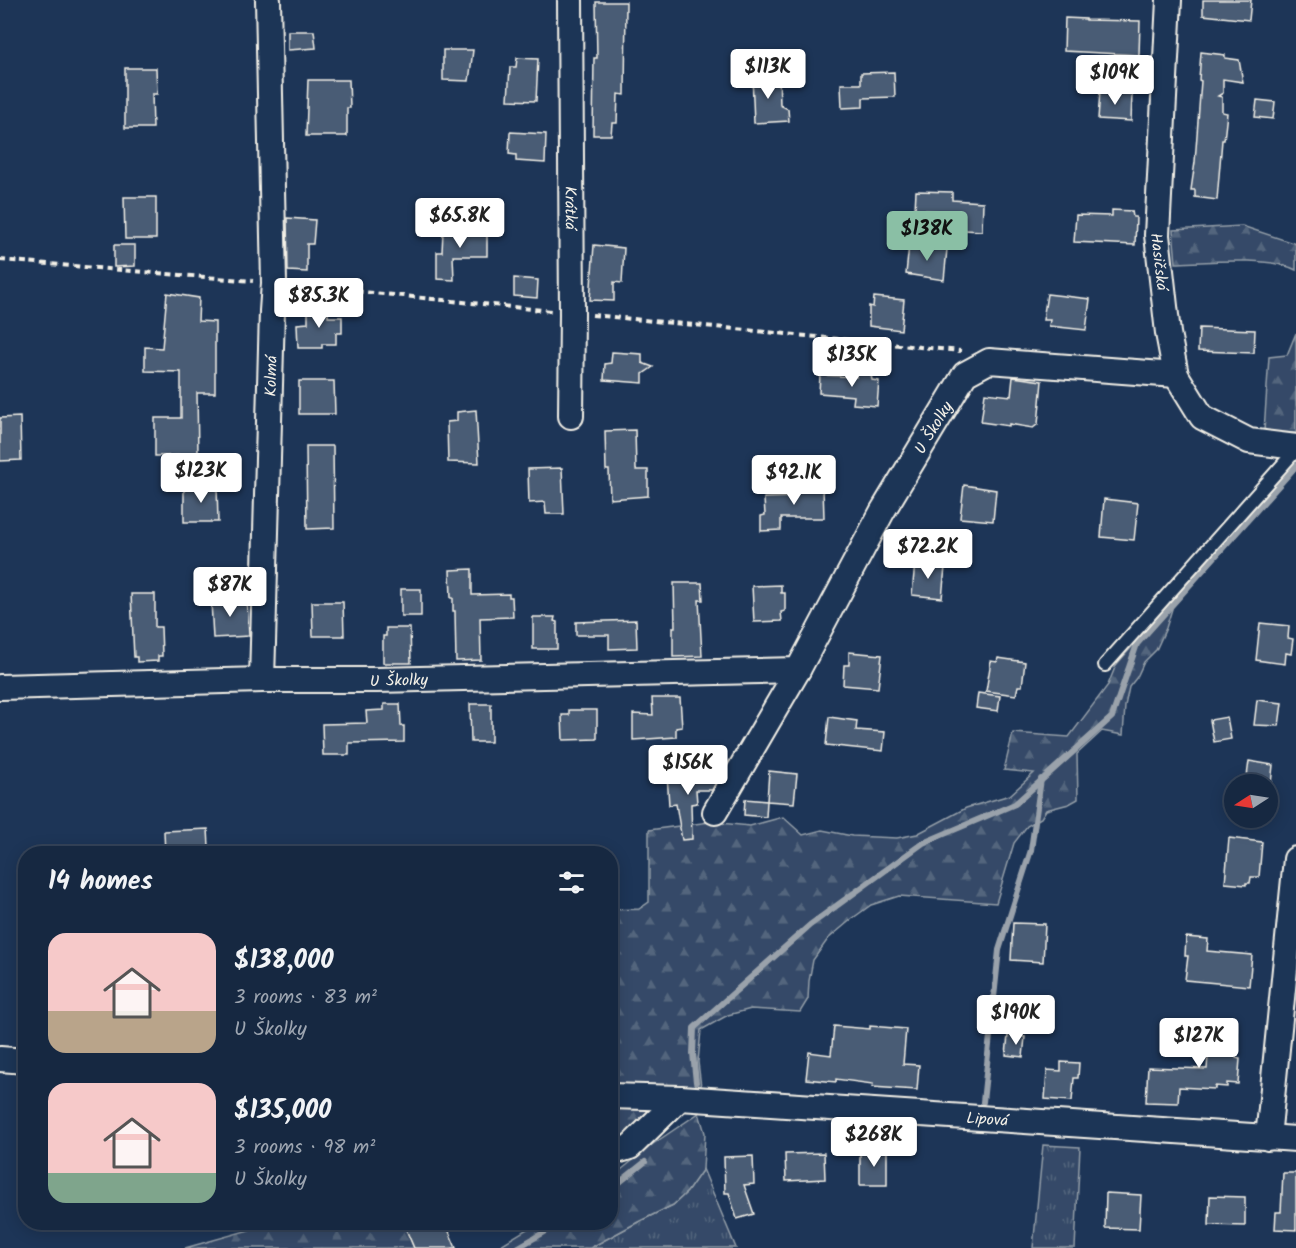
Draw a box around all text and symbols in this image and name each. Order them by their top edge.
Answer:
pin: $113K [726,49,810,100]
text: $113K [745,52,791,84]
pin: $109K [1073,55,1157,106]
text: $109K [1090,58,1140,90]
street label: Krátká [557,186,582,231]
pin: $65.8K [411,198,509,249]
text: $65.8K [429,201,491,233]
pin: $138K [885,211,969,262]
text: $138K [901,214,953,246]
street label: Hasičská [1143,232,1174,293]
pin: $85.3K [270,278,368,329]
text: $85.3K [288,281,350,313]
pin: $135K [810,337,894,388]
text: $135K [827,340,877,372]
street label: Kolmá [259,354,285,397]
street label: U Školky [909,396,960,459]
pin: $123K [159,453,243,504]
pin: $92.1K [745,455,843,506]
text: $123K [175,456,227,488]
text: $92.1K [766,458,822,490]
pin: $72.2K [879,529,977,580]
text: $72.2K [897,532,959,564]
pin: $87K [194,567,266,618]
text: $87K [207,570,253,602]
street label: U Školky [370,668,429,694]
pin: $156K [646,745,730,796]
text: $156K [663,748,713,780]
north arrow [1224,774,1278,828]
map controls [1224,774,1278,828]
text: 14 homes [48,861,153,903]
icon: filters [555,866,588,899]
text: $138,000 [234,940,334,982]
icon: home [96,957,168,1029]
text: 3 rooms · 83 m² [234,982,377,1014]
pin: $190K [974,995,1058,1046]
text: $190K [991,998,1041,1030]
text: U Školky [234,1014,307,1046]
pin: $127K [1157,1018,1241,1069]
text: $127K [1173,1021,1225,1053]
text: $135,000 [234,1090,331,1132]
street label: Lipová [966,1106,1010,1134]
icon: home [96,1107,168,1179]
pin: $268K [832,1117,916,1168]
text: $268K [845,1120,903,1152]
text: 3 rooms · 98 m² [234,1132,375,1164]
text: U Školky [234,1164,307,1196]

